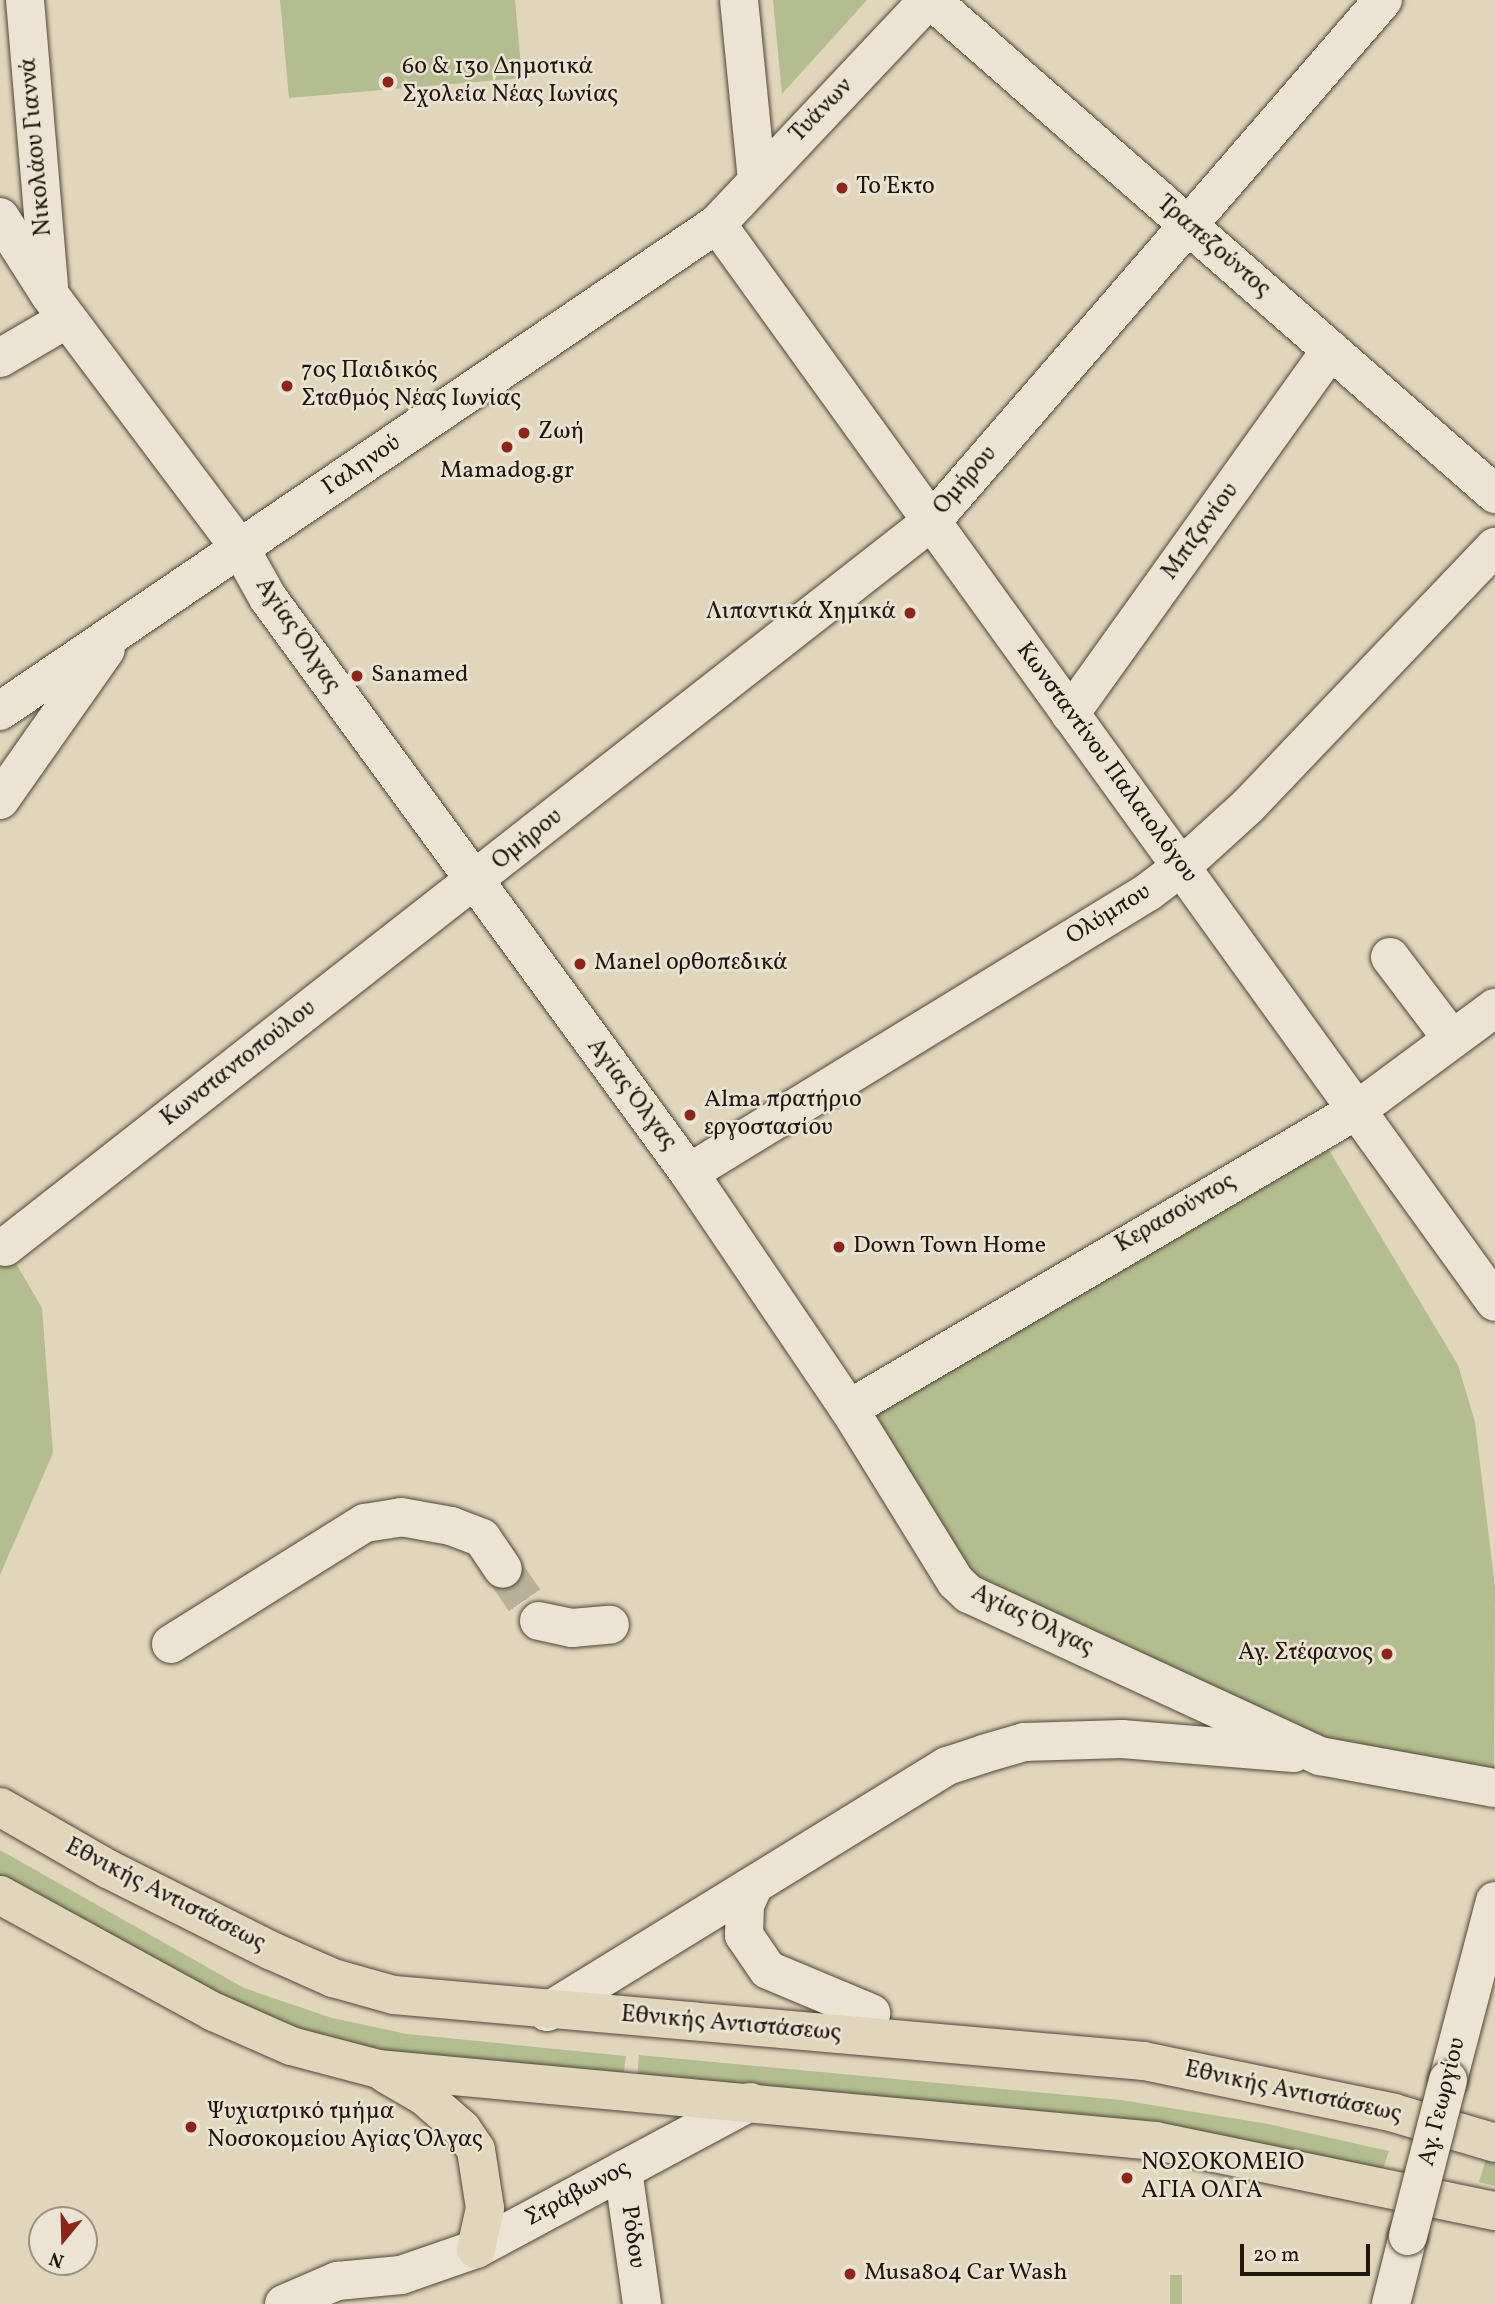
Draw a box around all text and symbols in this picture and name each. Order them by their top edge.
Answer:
place label: 6ο & 13ο Δημοτικά Σχολεία Νέας Ιωνίας [402,54,618,110]
street label: Νικολάου Γιαννά [15,57,59,237]
street label: Τυάνων [784,73,860,149]
marker: 6ο & 13ο Δημοτικά Σχολεία Νέας Ιωνίας [380,74,396,90]
place label: Το Έκτο [856,174,935,202]
marker: Το Έκτο [834,180,850,196]
street label: Τραπεζούντος [1150,190,1276,304]
place label: 7ος Παιδικός Σταθμός Νέας Ιωνίας [301,358,521,414]
marker: 7ος Παιδικός Σταθμός Νέας Ιωνίας [279,378,295,394]
place label: Ζωή [538,419,584,447]
marker: Ζωή [516,425,532,441]
street label: Γαληνού [317,429,407,503]
marker: Mamadog.gr [499,439,515,455]
street label: Ομήρου [928,441,1004,521]
place label: Mamadog.gr [440,458,574,486]
street label: Μπιζανίου [1156,478,1246,586]
street label: Αγίας Όλγας [248,573,346,699]
place label: Λιπαντικά Χημικά [706,599,896,627]
marker: Λιπαντικά Χημικά [902,605,918,621]
street label: Κωνσταντίνου Παλαιολόγου [1009,637,1203,889]
place label: Sanamed [371,662,469,690]
marker: Sanamed [349,668,365,684]
street label: Ομήρου [487,803,569,877]
street label: Ολύμπου [1062,878,1156,952]
place label: Manel ορθοπεδικά [594,950,788,978]
marker: Manel ορθοπεδικά [572,956,588,972]
street label: Κωνσταντοπούλου [156,995,322,1133]
street label: Αγίας Όλγας [580,1033,682,1157]
place label: Alma πρατήριο εργοστασίου [704,1087,862,1143]
marker: Alma πρατήριο εργοστασίου [682,1107,698,1123]
street label: Κερασούντος [1111,1168,1241,1260]
place label: Down Town Home [853,1233,1047,1261]
marker: Down Town Home [831,1239,847,1255]
street label: Αγίας Όλγας [966,1579,1098,1663]
place label: Αγ. Στέφανος [1238,1640,1373,1668]
marker: Αγ. Στέφανος [1379,1646,1395,1662]
street label: Εθνικής Αντιστάσεως [60,1833,270,1959]
street label: Εθνικής Αντιστάσεως [620,2001,842,2049]
street label: Αγ. Γεωργίου [1413,2035,1473,2169]
street label: Εθνικής Αντιστάσεως [1182,2056,1404,2130]
place label: Ψυχιατρικό τμήμα Νοσοκομείου Αγίας Όλγας [207,2099,483,2155]
marker: Ψυχιατρικό τμήμα Νοσοκομείου Αγίας Όλγας [181,2117,201,2137]
place label: ΝΟΣΟΚΟΜΕΙΟ ΑΓΙΑ ΟΛΓΑ [1141,2150,1304,2206]
street label: Στράβωνος [521,2154,635,2234]
marker: ΝΟΣΟΚΟΜΕΙΟ ΑΓΙΑ ΟΛΓΑ [1119,2170,1135,2186]
street label: Ρόδου [613,2204,651,2270]
north arrow [28,2206,98,2276]
scale bar [1243,2230,1372,2274]
text: 20 m [1253,2241,1299,2270]
text: N [46,2244,68,2274]
place label: Musa804 Car Wash [864,2260,1068,2288]
marker: Musa804 Car Wash [842,2266,858,2282]

